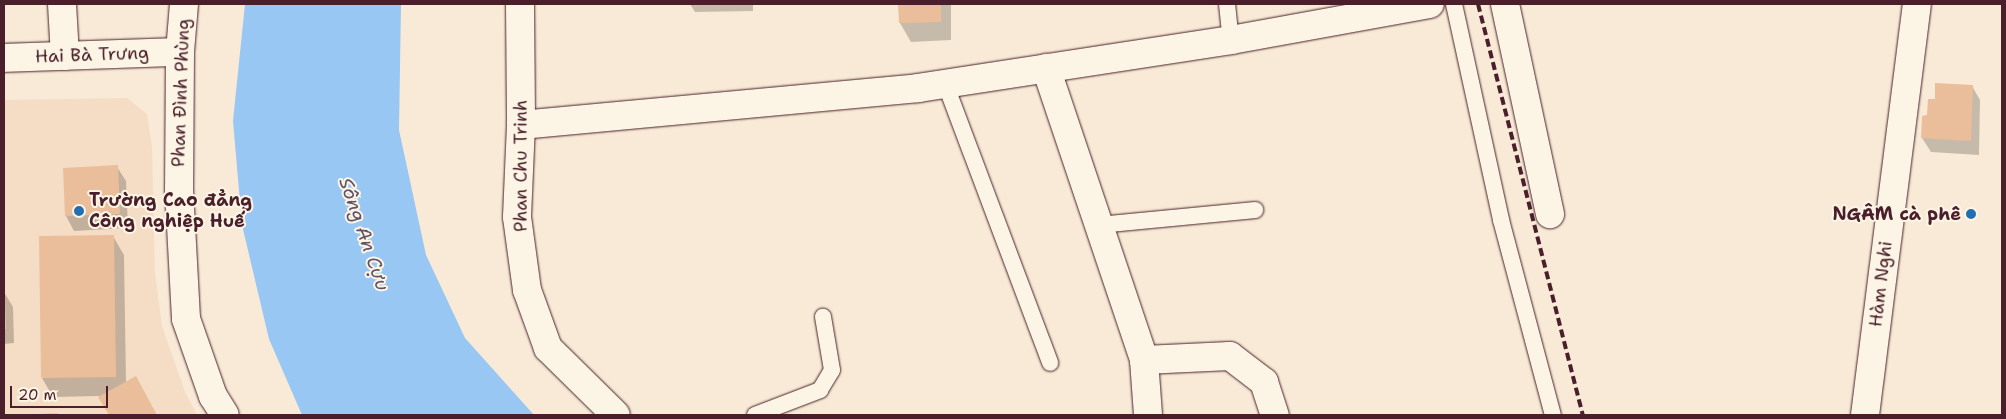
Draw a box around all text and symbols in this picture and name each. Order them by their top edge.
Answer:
street label: Phan Đình Phùng [168,18,194,168]
street label: Hai Bà Trưng [35,42,149,68]
street label: Phan Chu Trinh [510,100,532,232]
water label: Sông An Cựu [334,174,394,294]
place label: Trường Cao đẳng Công nghiệp Huế [89,190,252,232]
place label: NGÂM cà phê [1832,203,1961,225]
marker: Trường Cao đẳng Công nghiệp Huế [73,205,85,217]
marker: NGÂM cà phê [1965,208,1977,220]
street label: Hàm Nghi [1865,240,1897,328]
scale bar [12,376,110,408]
text: 20 m [18,385,57,405]

